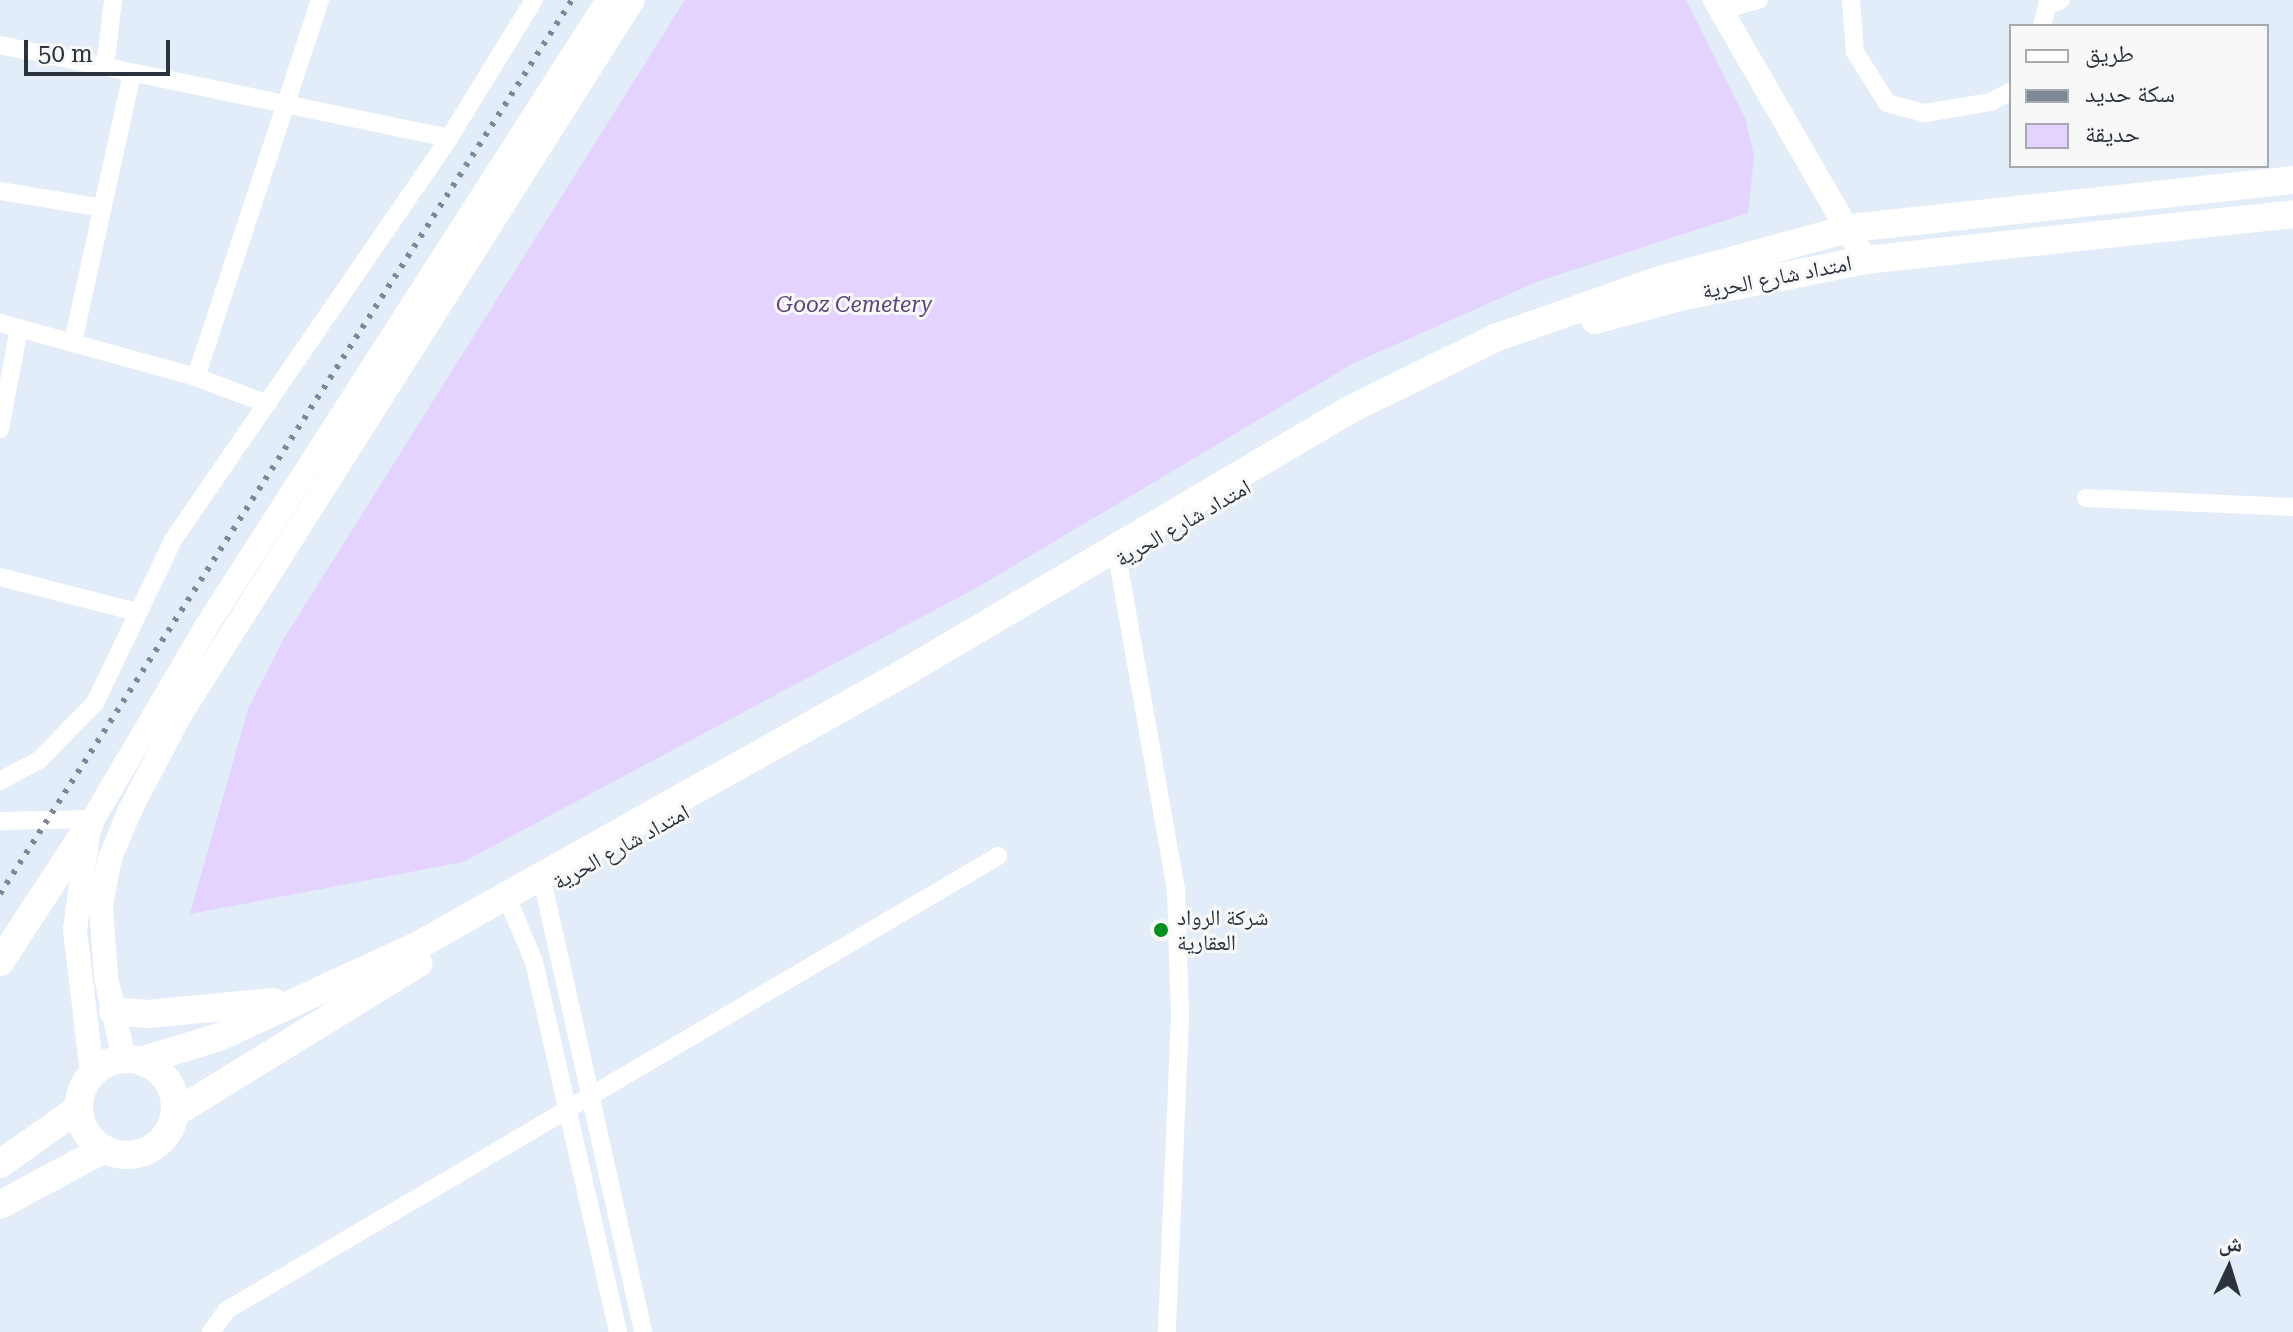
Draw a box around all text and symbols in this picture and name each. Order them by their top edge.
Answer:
scale bar [28,24,174,74]
legend [2009,24,2269,168]
text: 50 m [38,40,93,68]
text: طريق [2085,40,2134,68]
text: سكة حديد [2085,80,2175,108]
text: حديقة [2085,120,2140,148]
street label: امتداد شارع الحرية [1700,250,1854,304]
park label: Gooz Cemetery [776,292,932,318]
street label: امتداد شارع الحرية [1111,474,1255,572]
street label: امتداد شارع الحرية [548,799,694,895]
place label: شركة الرواد العقارية [1177,904,1268,956]
marker: شركة الرواد العقارية [1152,921,1170,939]
north arrow [2189,1228,2269,1308]
text: ش [2218,1230,2243,1257]

